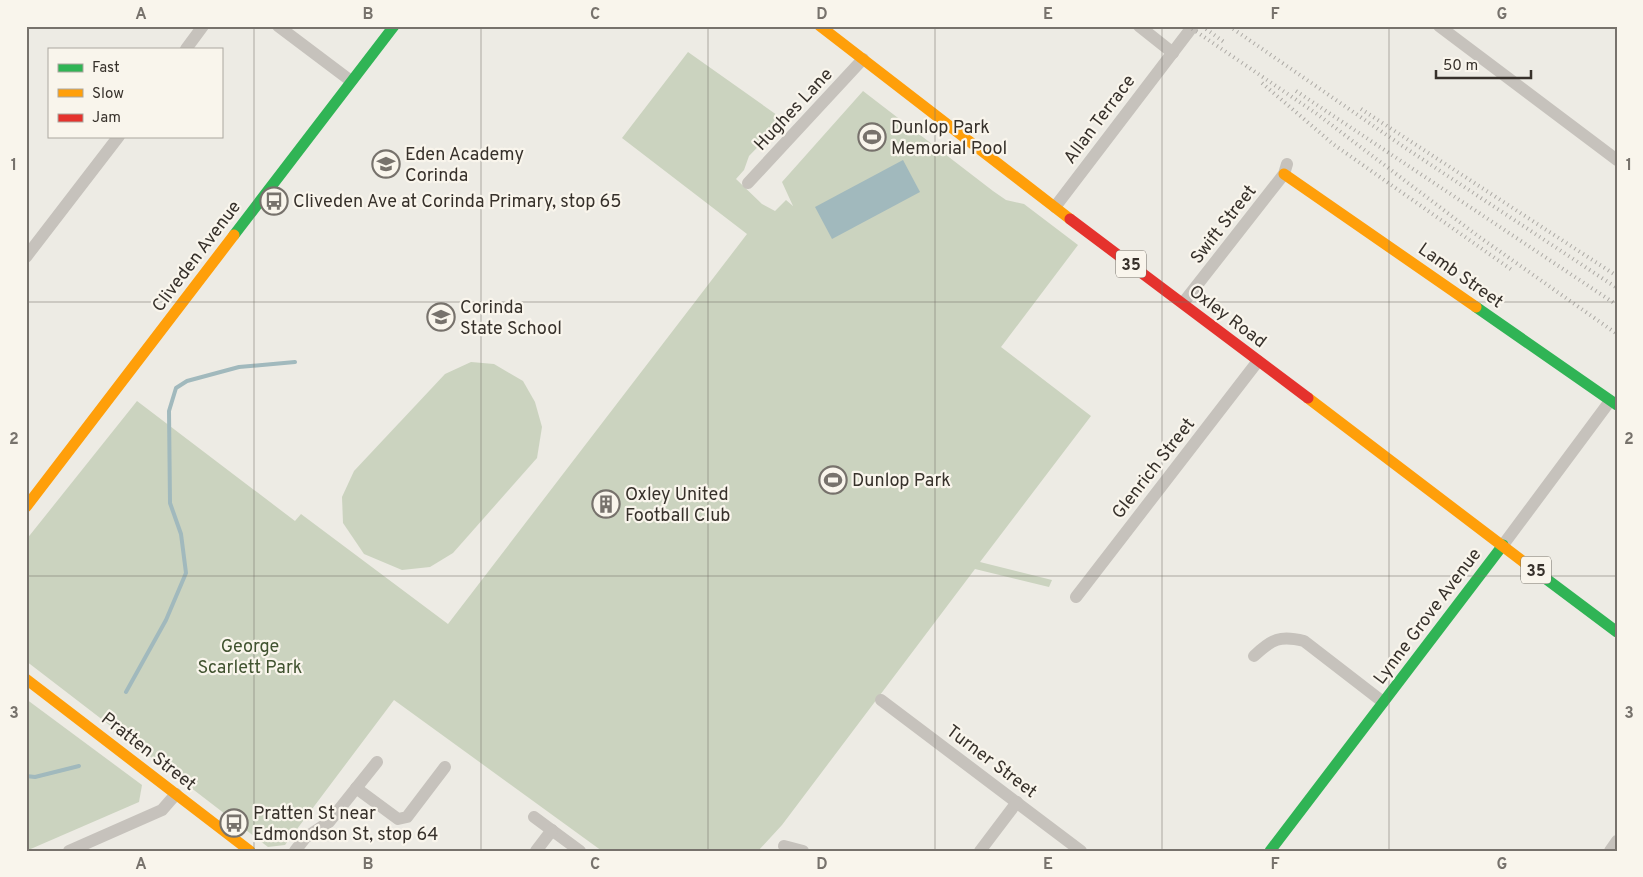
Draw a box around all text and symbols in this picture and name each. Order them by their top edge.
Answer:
text: A [135,5,147,25]
text: B [362,5,374,25]
text: C [590,5,600,25]
text: D [816,5,828,25]
text: E [1043,5,1053,25]
text: F [1270,5,1280,25]
text: G [1497,5,1507,25]
legend [48,48,222,138]
scale bar [1436,48,1530,80]
text: 50 m [1443,57,1478,76]
text: Fast [92,59,120,78]
street label: Hughes Lane [750,64,838,156]
street label: Allan Terrace [1059,71,1141,169]
text: Slow [92,85,124,104]
text: Jam [92,109,121,128]
place label: Dunlop Park Memorial Pool [891,117,1007,161]
sports icon: Dunlop Park Memorial Pool [857,122,887,152]
place label: Eden Academy Corinda [405,144,524,188]
school or university icon: Eden Academy Corinda [371,149,401,179]
text: 1 [11,156,17,176]
text: 1 [1626,156,1632,176]
street label: Swift Street [1186,181,1262,269]
bus stop icon: Cliveden Ave at Corinda Primary, stop 65 [259,186,289,216]
place label: Cliveden Ave at Corinda Primary, stop 65 [293,191,622,214]
street label: Cliveden Avenue [148,197,247,317]
street label: Lamb Street [1413,238,1507,314]
road number: 35 [1116,250,1146,278]
street label: Oxley Road [1184,281,1271,354]
place label: Corinda State School [460,297,562,341]
school or university icon: Corinda State School [426,302,456,332]
street label: Glenrich Street [1108,414,1201,524]
text: 2 [9,430,19,450]
text: 2 [1624,430,1634,450]
sports icon: Dunlop Park [818,465,848,495]
place label: Dunlop Park [852,470,951,493]
place label: Oxley United Football Club [625,484,730,528]
building icon: Oxley United Football Club [591,489,621,519]
street label: Lynne Grove Avenue [1369,544,1487,690]
road number: 35 [1521,556,1551,584]
park label: George Scarlett Park [198,636,302,680]
text: 3 [9,704,19,724]
text: 3 [1624,704,1634,724]
street label: Pratten Street [96,708,200,796]
street label: Turner Street [941,721,1041,804]
place label: Pratten St near Edmondson St, stop 64 [253,803,438,847]
bus stop icon: Pratten St near Edmondson St, stop 64 [219,808,249,838]
text: A [135,855,147,875]
text: B [362,855,374,875]
text: C [590,855,600,875]
text: D [816,855,828,875]
text: E [1043,855,1053,875]
text: F [1270,855,1280,875]
text: G [1497,855,1507,875]

